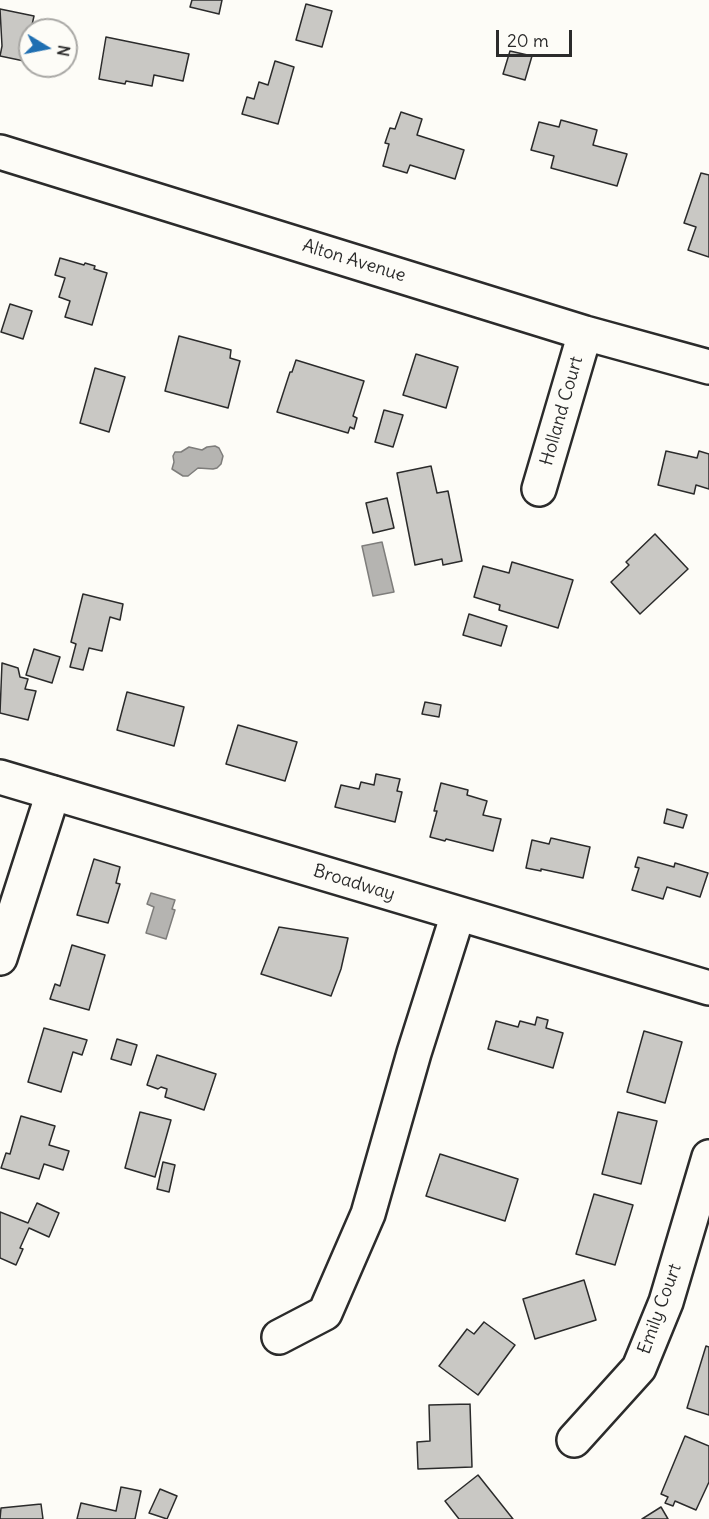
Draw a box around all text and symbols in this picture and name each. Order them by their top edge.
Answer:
north arrow [18,18,78,78]
scale bar [499,18,576,56]
text: 20 m [507,29,549,52]
text: N [53,44,75,58]
street label: Alton Avenue [300,235,408,287]
street label: Holland Court [536,354,588,468]
street label: Broadway [310,860,398,906]
street label: Emily Court [634,1261,686,1357]

